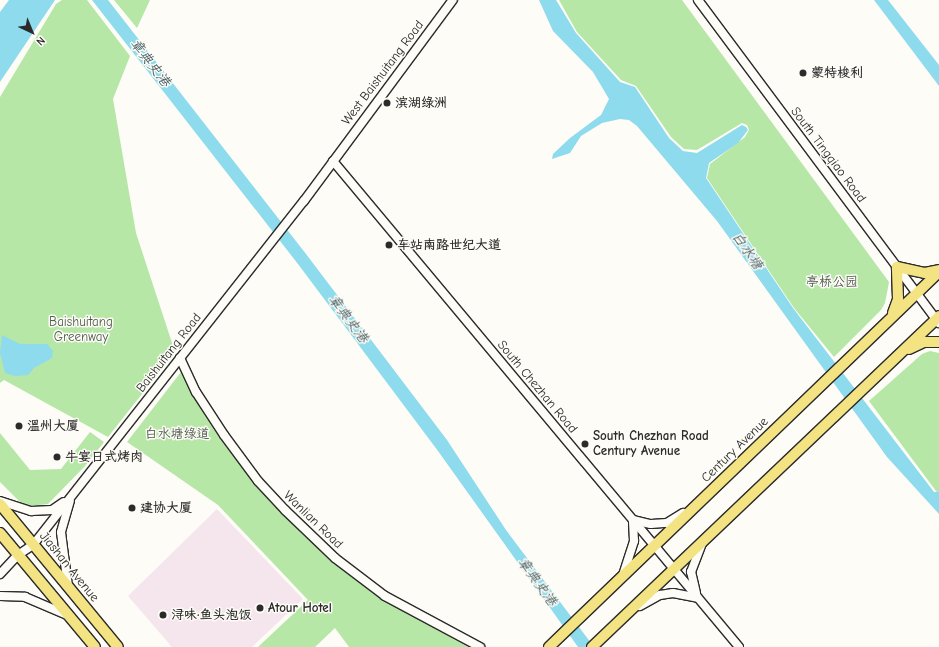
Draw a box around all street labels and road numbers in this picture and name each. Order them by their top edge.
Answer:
street label: West Baishuitang Road [339,18,427,128]
street label: South Tingqiao Road [787,104,869,206]
street label: Baishuitang Road [133,310,205,396]
street label: South Chezhan Road [494,338,580,436]
street label: Century Avenue [698,414,772,486]
street label: Wanlian Road [280,488,346,552]
street label: Jiashan Avenue [36,529,102,605]

